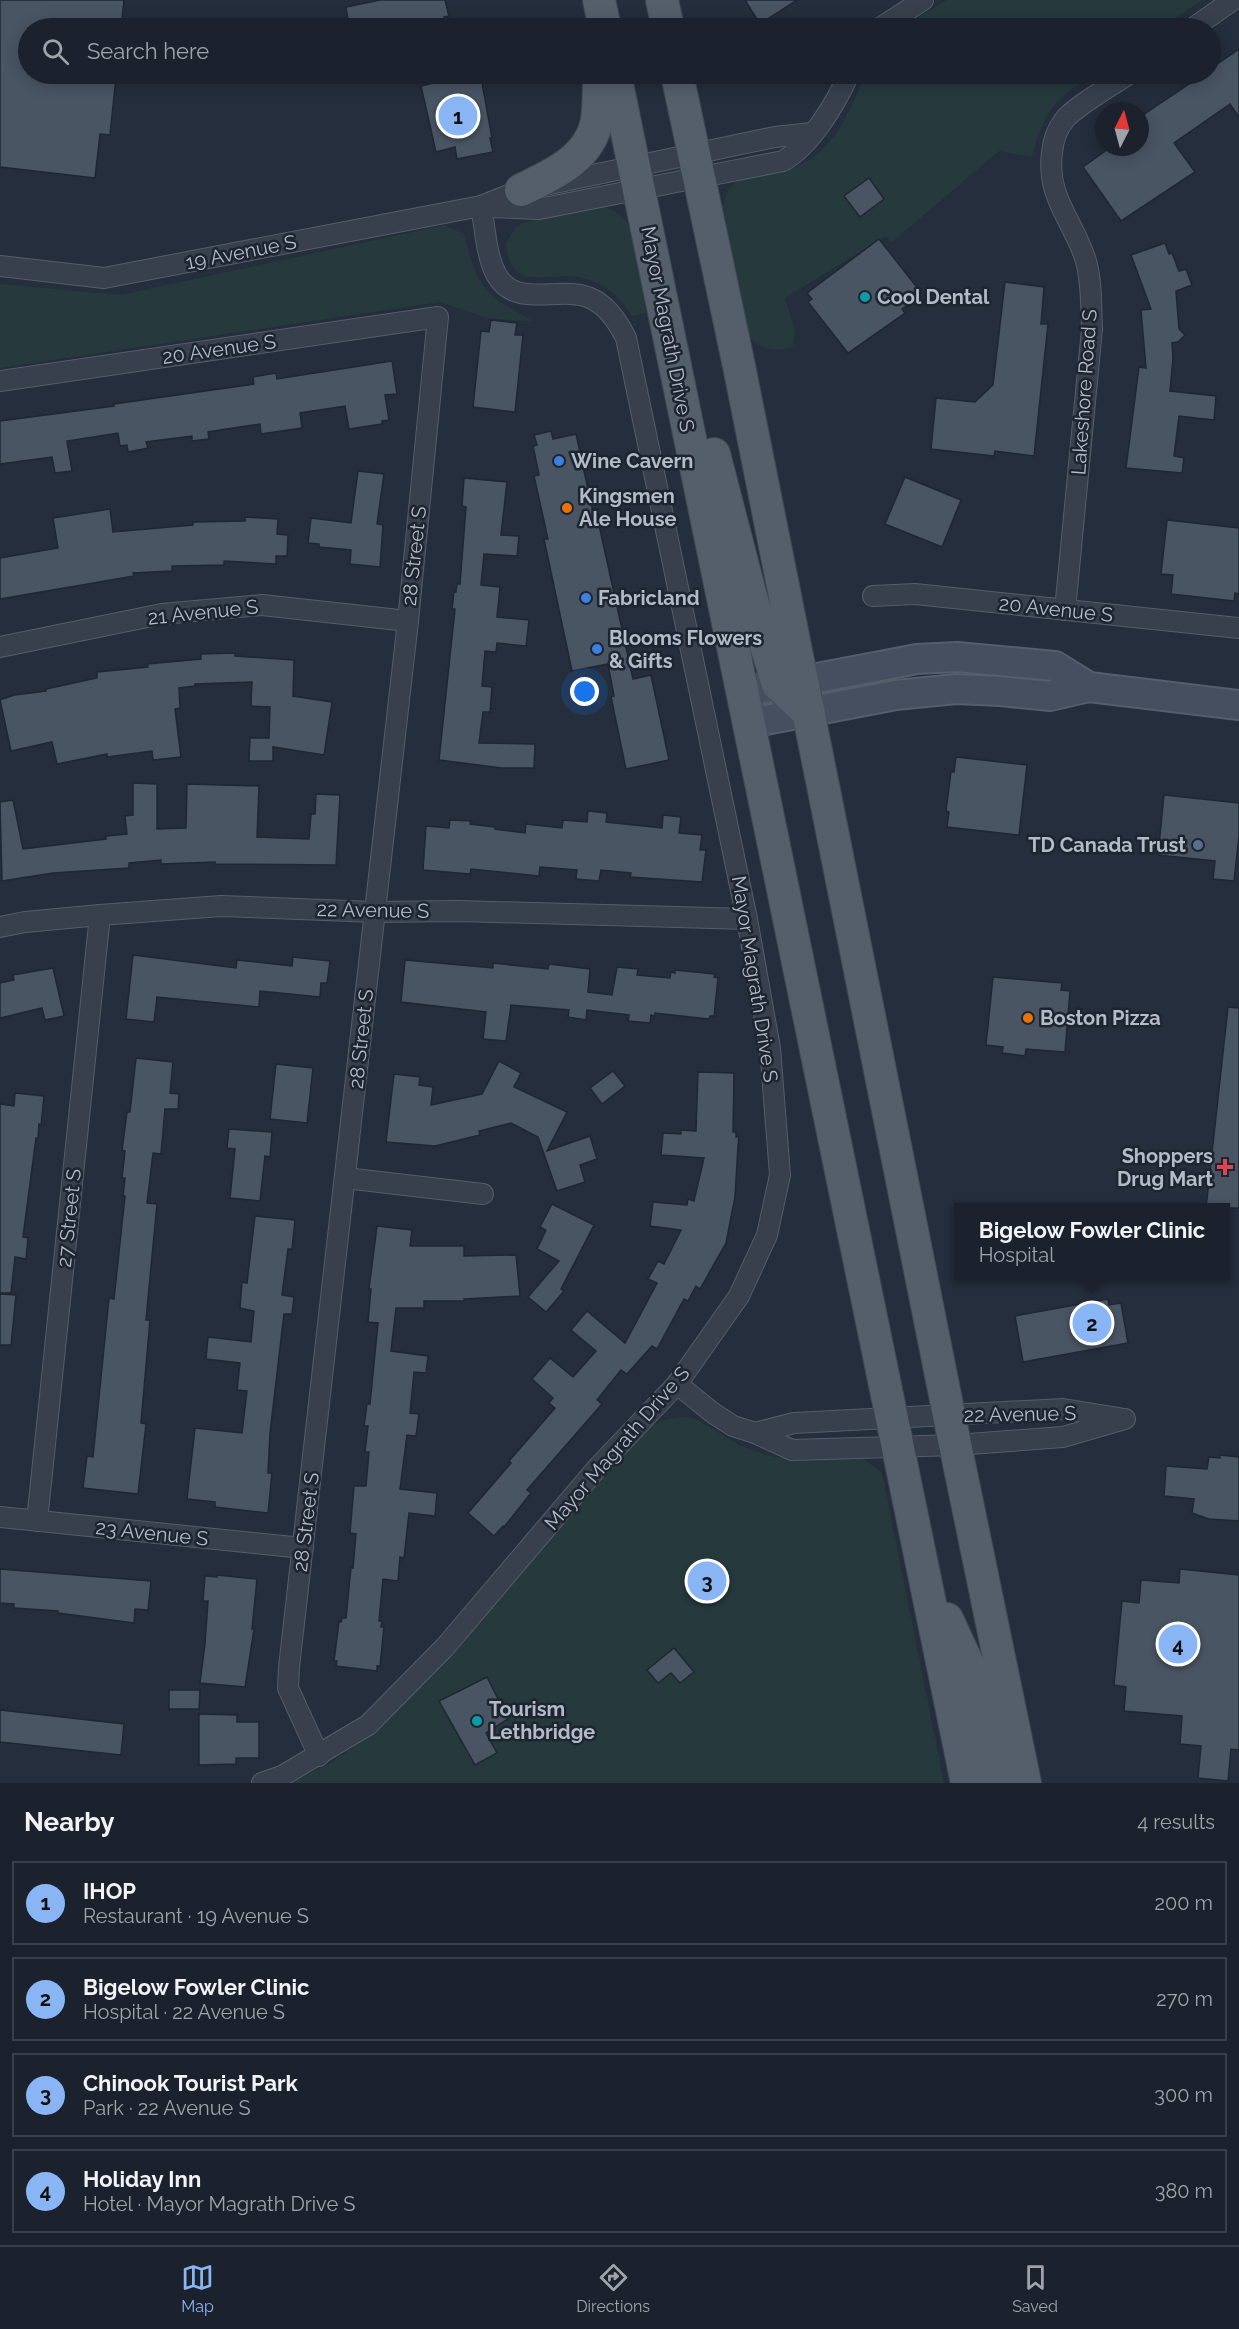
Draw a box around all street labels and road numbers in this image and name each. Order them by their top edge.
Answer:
street label: Mayor Magrath Drive S [636,224,700,434]
street label: 19 Avenue S [184,230,298,274]
street label: Lakeshore Road S [1066,308,1102,476]
street label: 20 Avenue S [161,329,277,369]
street label: 28 Street S [397,505,431,607]
street label: 20 Avenue S [998,591,1114,627]
street label: 21 Avenue S [147,594,259,630]
street label: Mayor Magrath Drive S [727,874,783,1084]
street label: 22 Avenue S [316,897,430,923]
street label: 28 Street S [344,988,378,1090]
street label: 27 Street S [52,1168,86,1268]
street label: Mayor Magrath Drive S [539,1361,695,1535]
street label: 22 Avenue S [963,1401,1077,1427]
street label: 28 Street S [288,1471,324,1573]
street label: 23 Avenue S [95,1515,209,1551]

